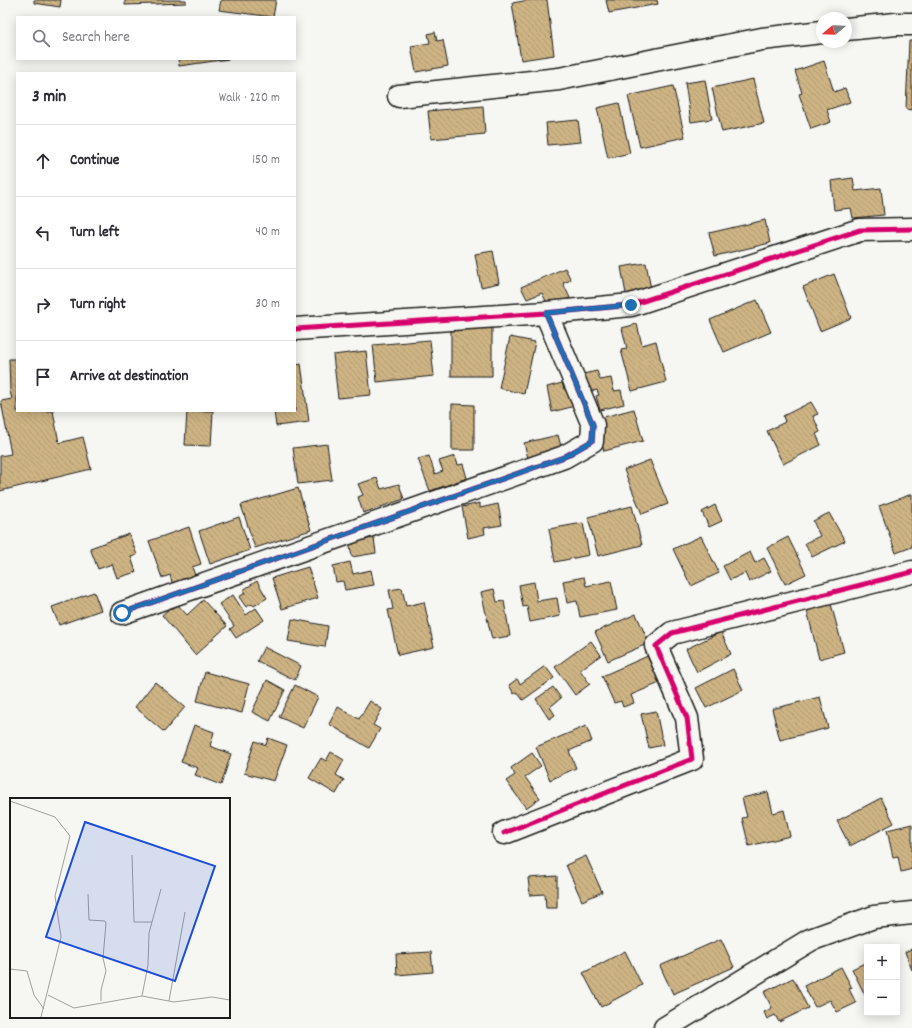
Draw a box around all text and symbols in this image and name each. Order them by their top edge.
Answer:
north arrow [816,12,852,48]
search box [16,16,296,60]
icon: search [30,27,52,49]
text: Search here [62,27,130,49]
text: 3 min [32,86,66,110]
text: Walk · 220 m [219,89,280,108]
icon: ahead [32,150,54,172]
text: Continue [70,150,119,172]
text: 150 m [252,151,280,170]
icon: left [32,222,54,244]
text: Turn left [70,222,119,244]
text: 40 m [256,223,280,242]
icon: right [32,294,54,316]
text: Turn right [70,294,126,316]
text: 30 m [255,295,280,314]
route end [622,296,640,314]
icon: arrive [32,366,54,388]
text: Arrive at destination [70,366,188,388]
route start [113,604,131,622]
inset map [10,798,230,1018]
map controls [864,944,900,1016]
button: + [864,944,900,980]
button: − [864,980,900,1016]

